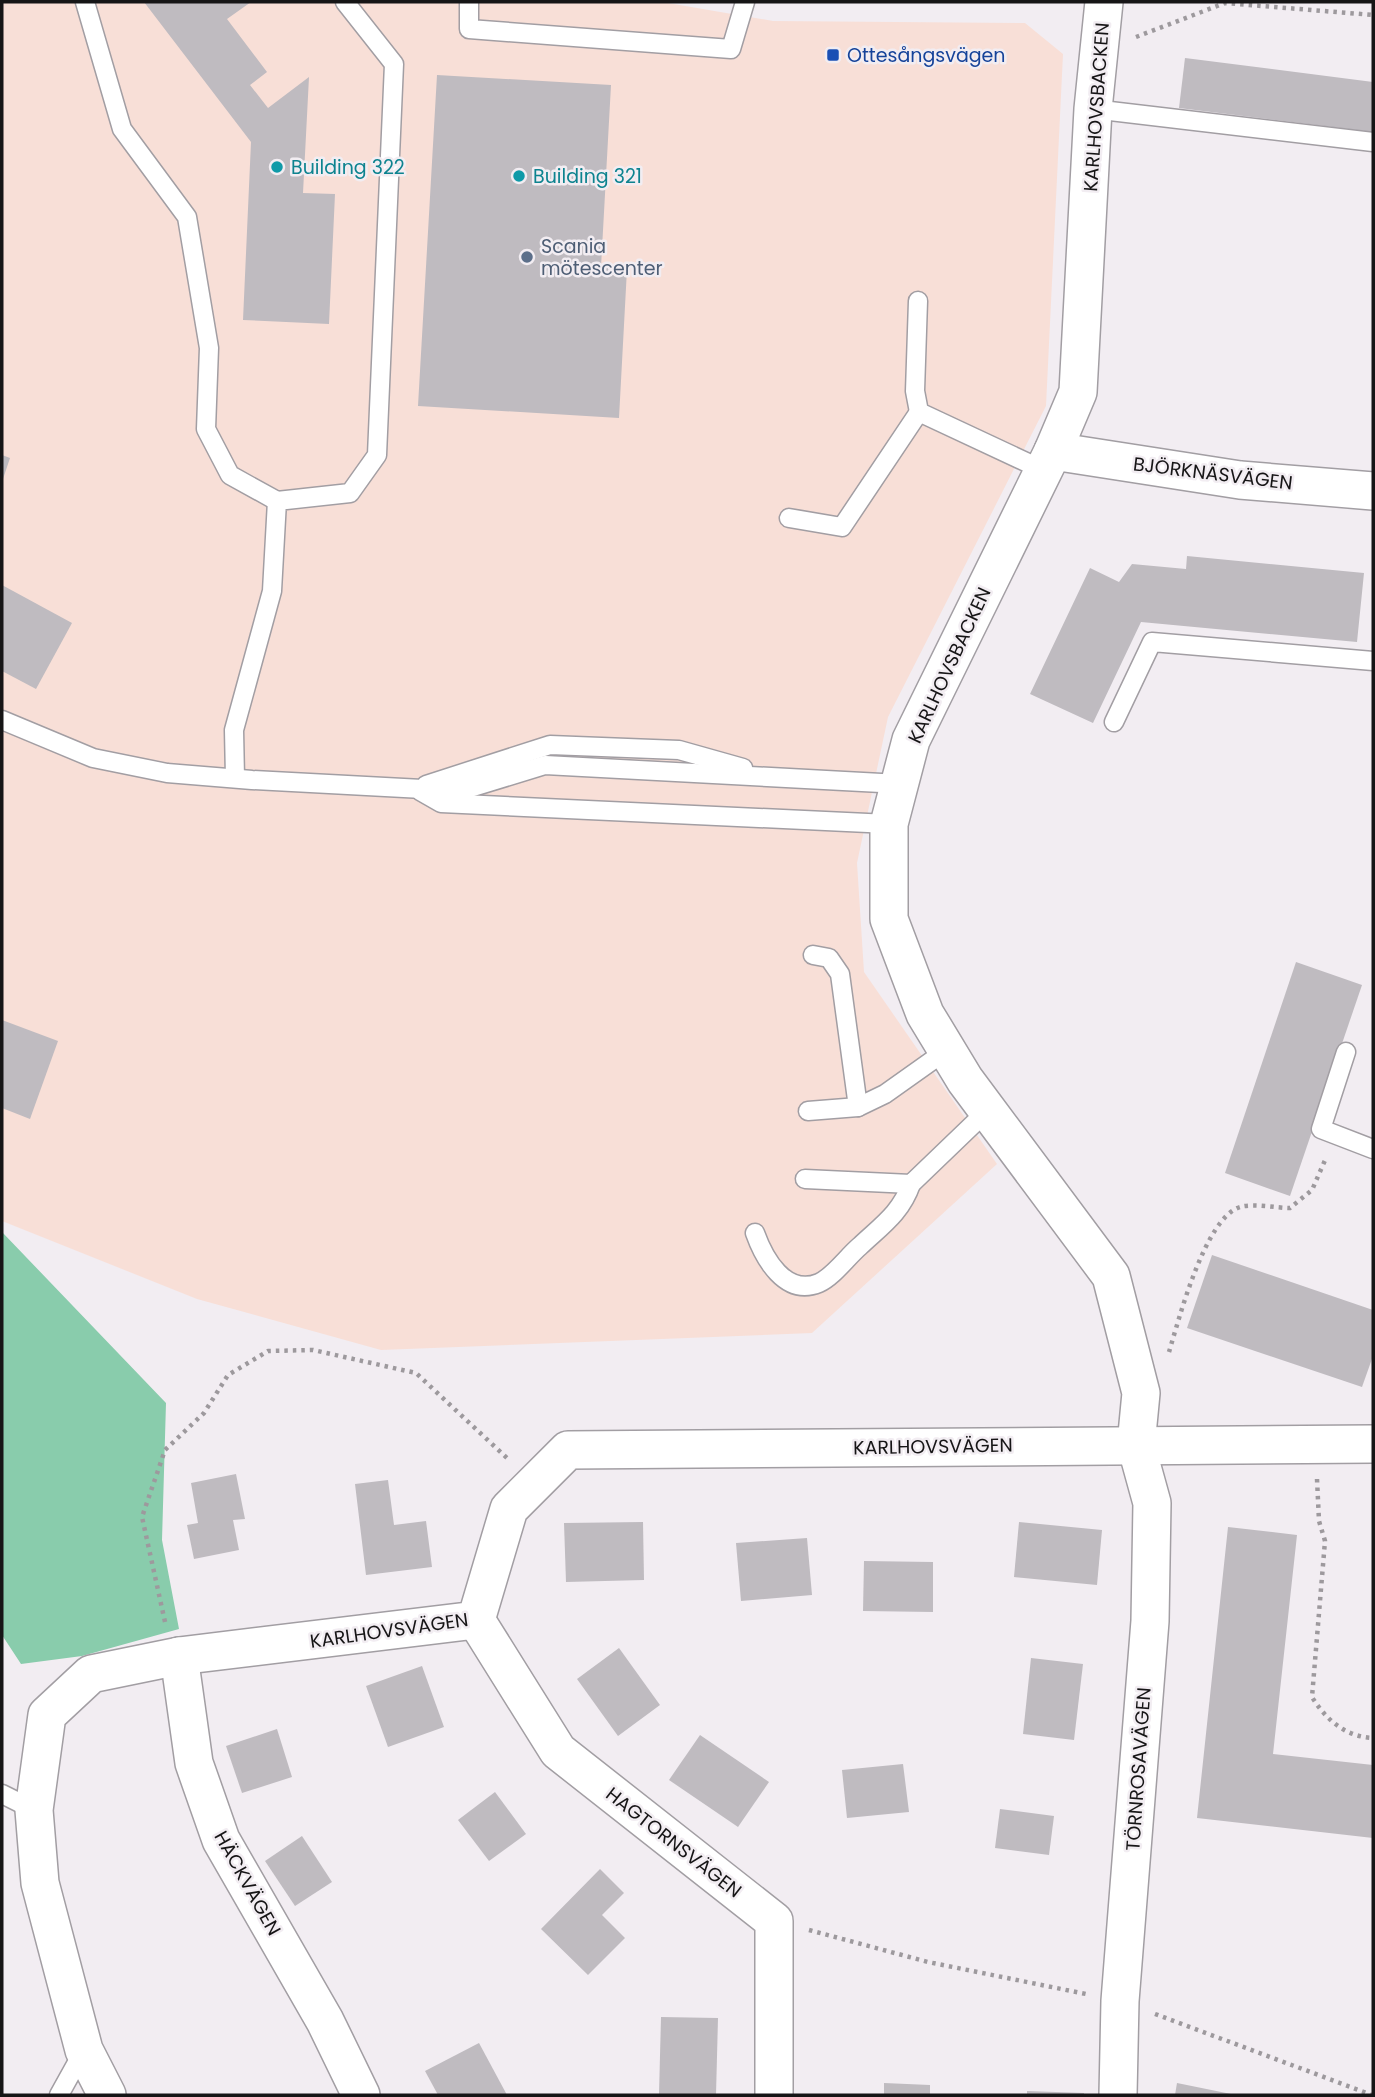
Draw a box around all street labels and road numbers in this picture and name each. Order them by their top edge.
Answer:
street label: KARLHOVSBACKEN [1077,21,1116,193]
street label: BJÖRKNÄSVÄGEN [1132,450,1294,497]
street label: KARLHOVSBACKEN [901,583,998,748]
street label: KARLHOVSVÄGEN [853,1432,1013,1461]
street label: KARLHOVSVÄGEN [308,1606,470,1655]
street label: TÖRNROSAVÄGEN [1119,1686,1158,1852]
street label: HAGTORNSVÄGEN [600,1781,747,1904]
street label: HÄCKVÄGEN [208,1826,287,1940]

